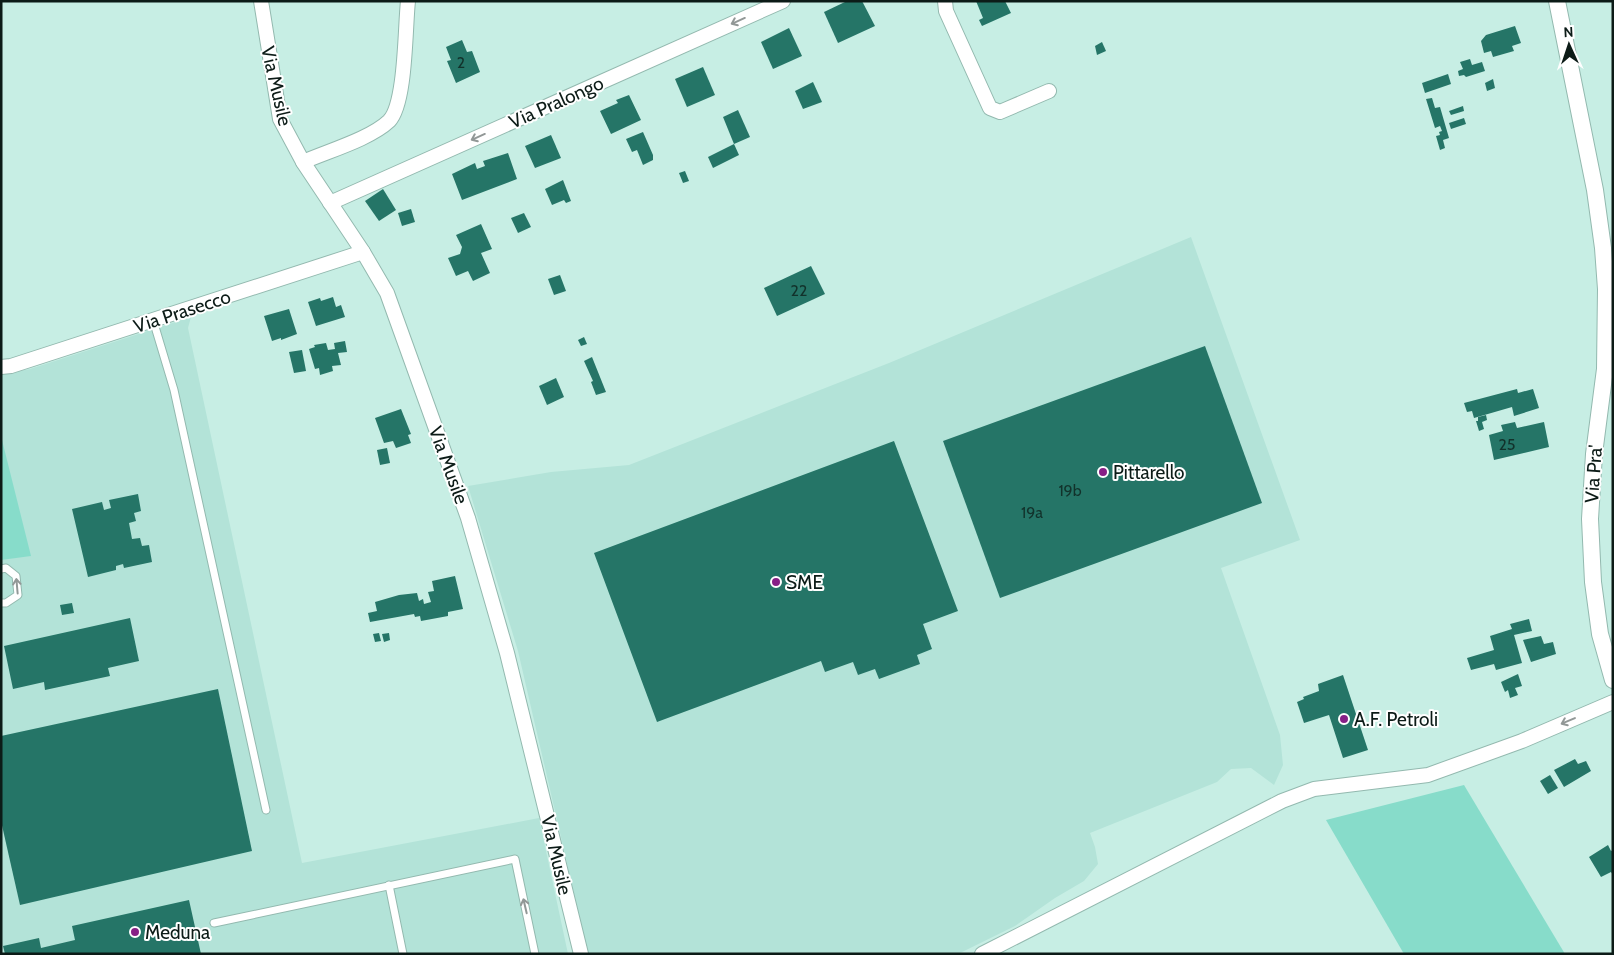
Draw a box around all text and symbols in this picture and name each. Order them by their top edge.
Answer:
one-way arrow [731,17,746,27]
north arrow [1544,20,1594,70]
text: N [1563,23,1574,41]
street label: Via Musile [256,44,297,128]
house number: 2 [457,53,465,72]
street label: Via Pralongo [505,71,607,133]
one-way arrow [471,133,486,143]
house number: 22 [791,281,807,300]
street label: Via Prasecco [131,285,234,338]
street label: Via Musile [424,423,473,507]
house number: 25 [1498,435,1516,454]
street label: Via Pra' [1580,444,1607,504]
place label: Pittarello [1113,461,1185,484]
marker: Pittarello [1097,466,1109,478]
house number: 19b [1058,481,1082,500]
house number: 19a [1021,503,1043,522]
place label: SME [786,571,823,594]
marker: SME [770,576,782,588]
one-way arrow [12,579,21,595]
place label: A.F. Petroli [1354,708,1438,731]
marker: A.F. Petroli [1338,713,1350,725]
one-way arrow [1561,717,1576,727]
street label: Via Musile [536,813,577,897]
one-way arrow [520,899,529,915]
place label: Meduna [145,921,210,944]
marker: Meduna [129,926,141,938]

